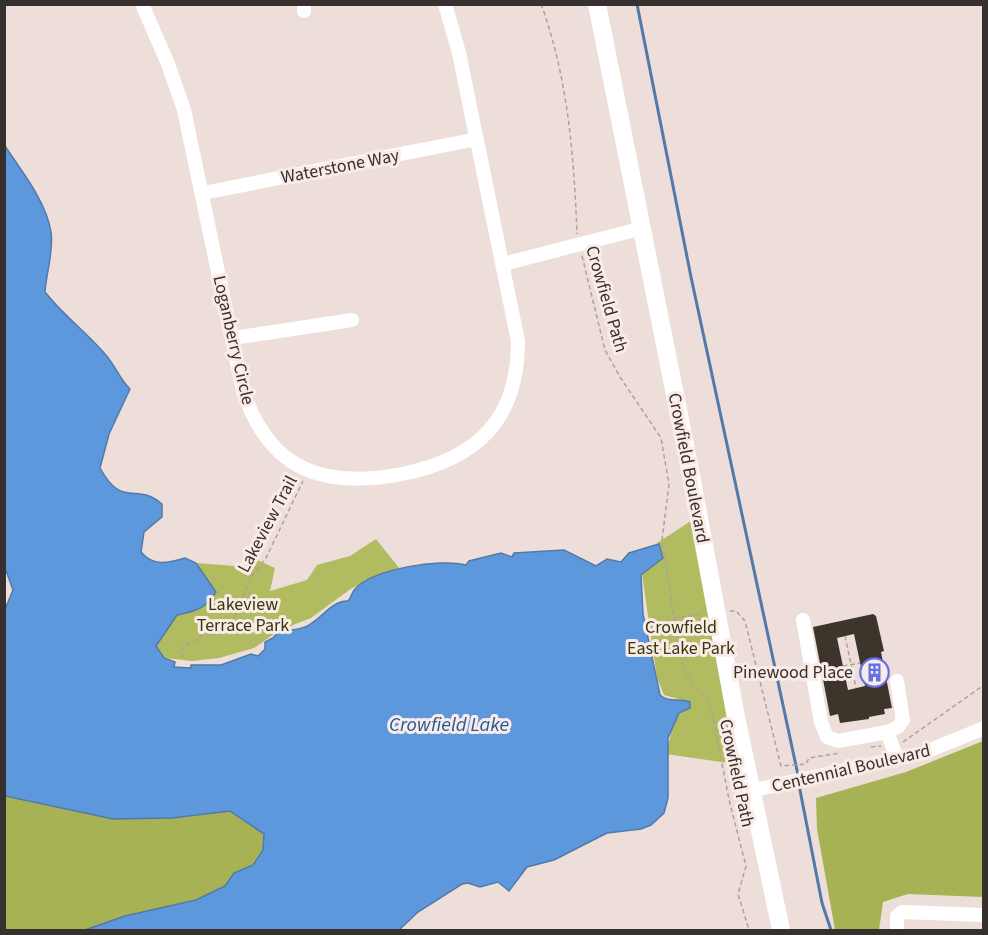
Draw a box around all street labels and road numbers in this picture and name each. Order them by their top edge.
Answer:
street label: Waterstone Way [279,143,402,190]
street label: Crowfield Path [579,243,634,355]
street label: Loganberry Circle [206,273,261,407]
street label: Crowfield Boulevard [662,391,715,545]
street label: Lakeview Trail [231,471,303,577]
street label: Crowfield Path [713,717,760,829]
street label: Centennial Boulevard [769,738,933,799]

